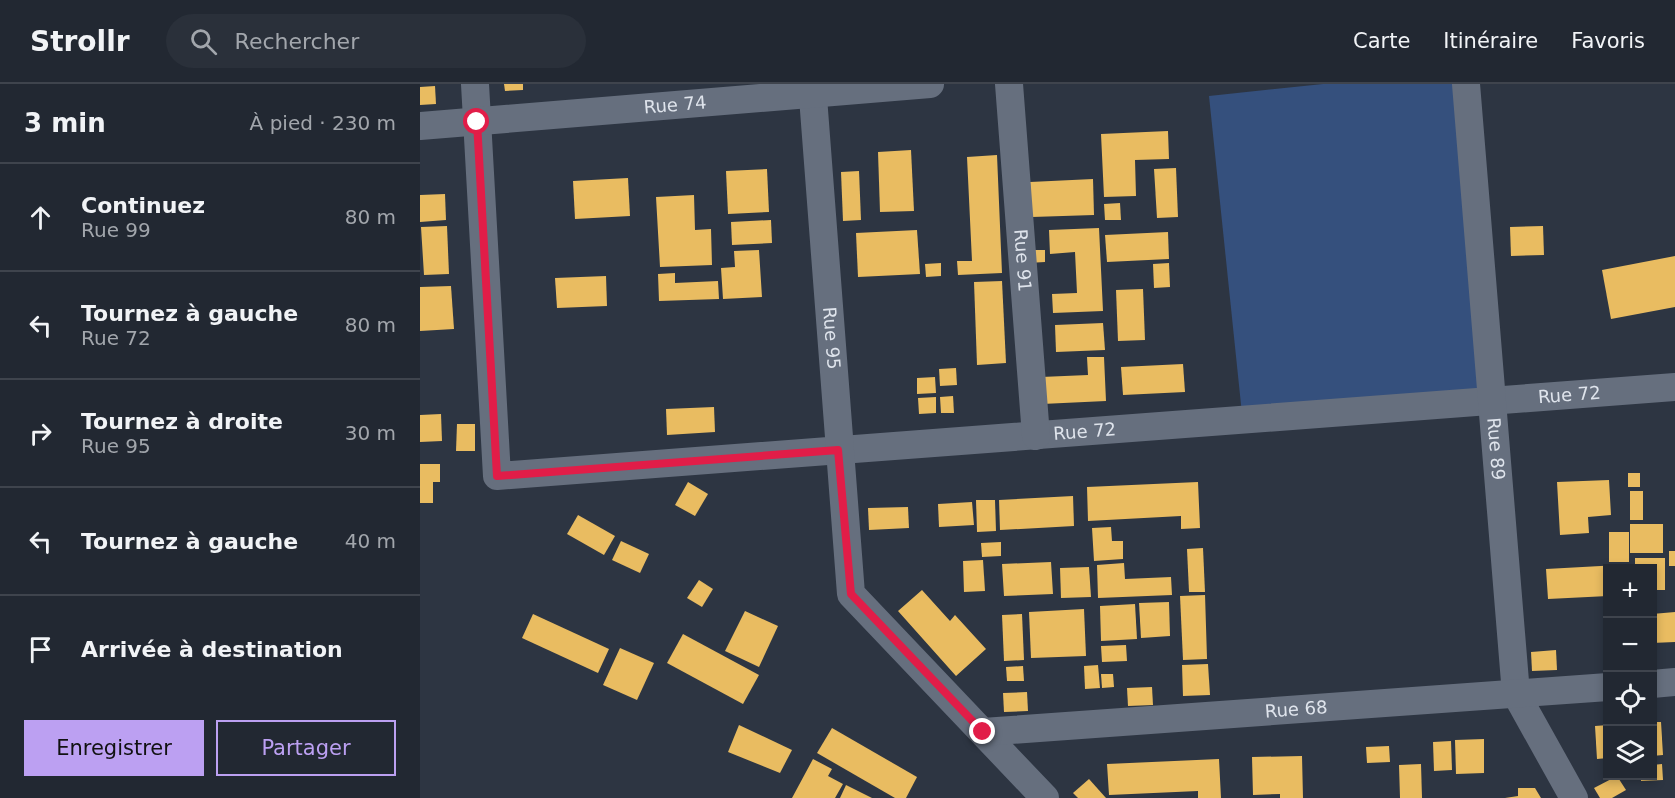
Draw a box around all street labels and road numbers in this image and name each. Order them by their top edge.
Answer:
street label: Rue 74 [643,91,707,118]
street label: Rue 91 [1010,228,1036,293]
street label: Rue 95 [819,306,845,370]
street label: Rue 72 [1537,382,1601,407]
street label: Rue 89 [1483,417,1509,481]
street label: Rue 72 [1053,418,1117,444]
street label: Rue 68 [1264,696,1328,722]

